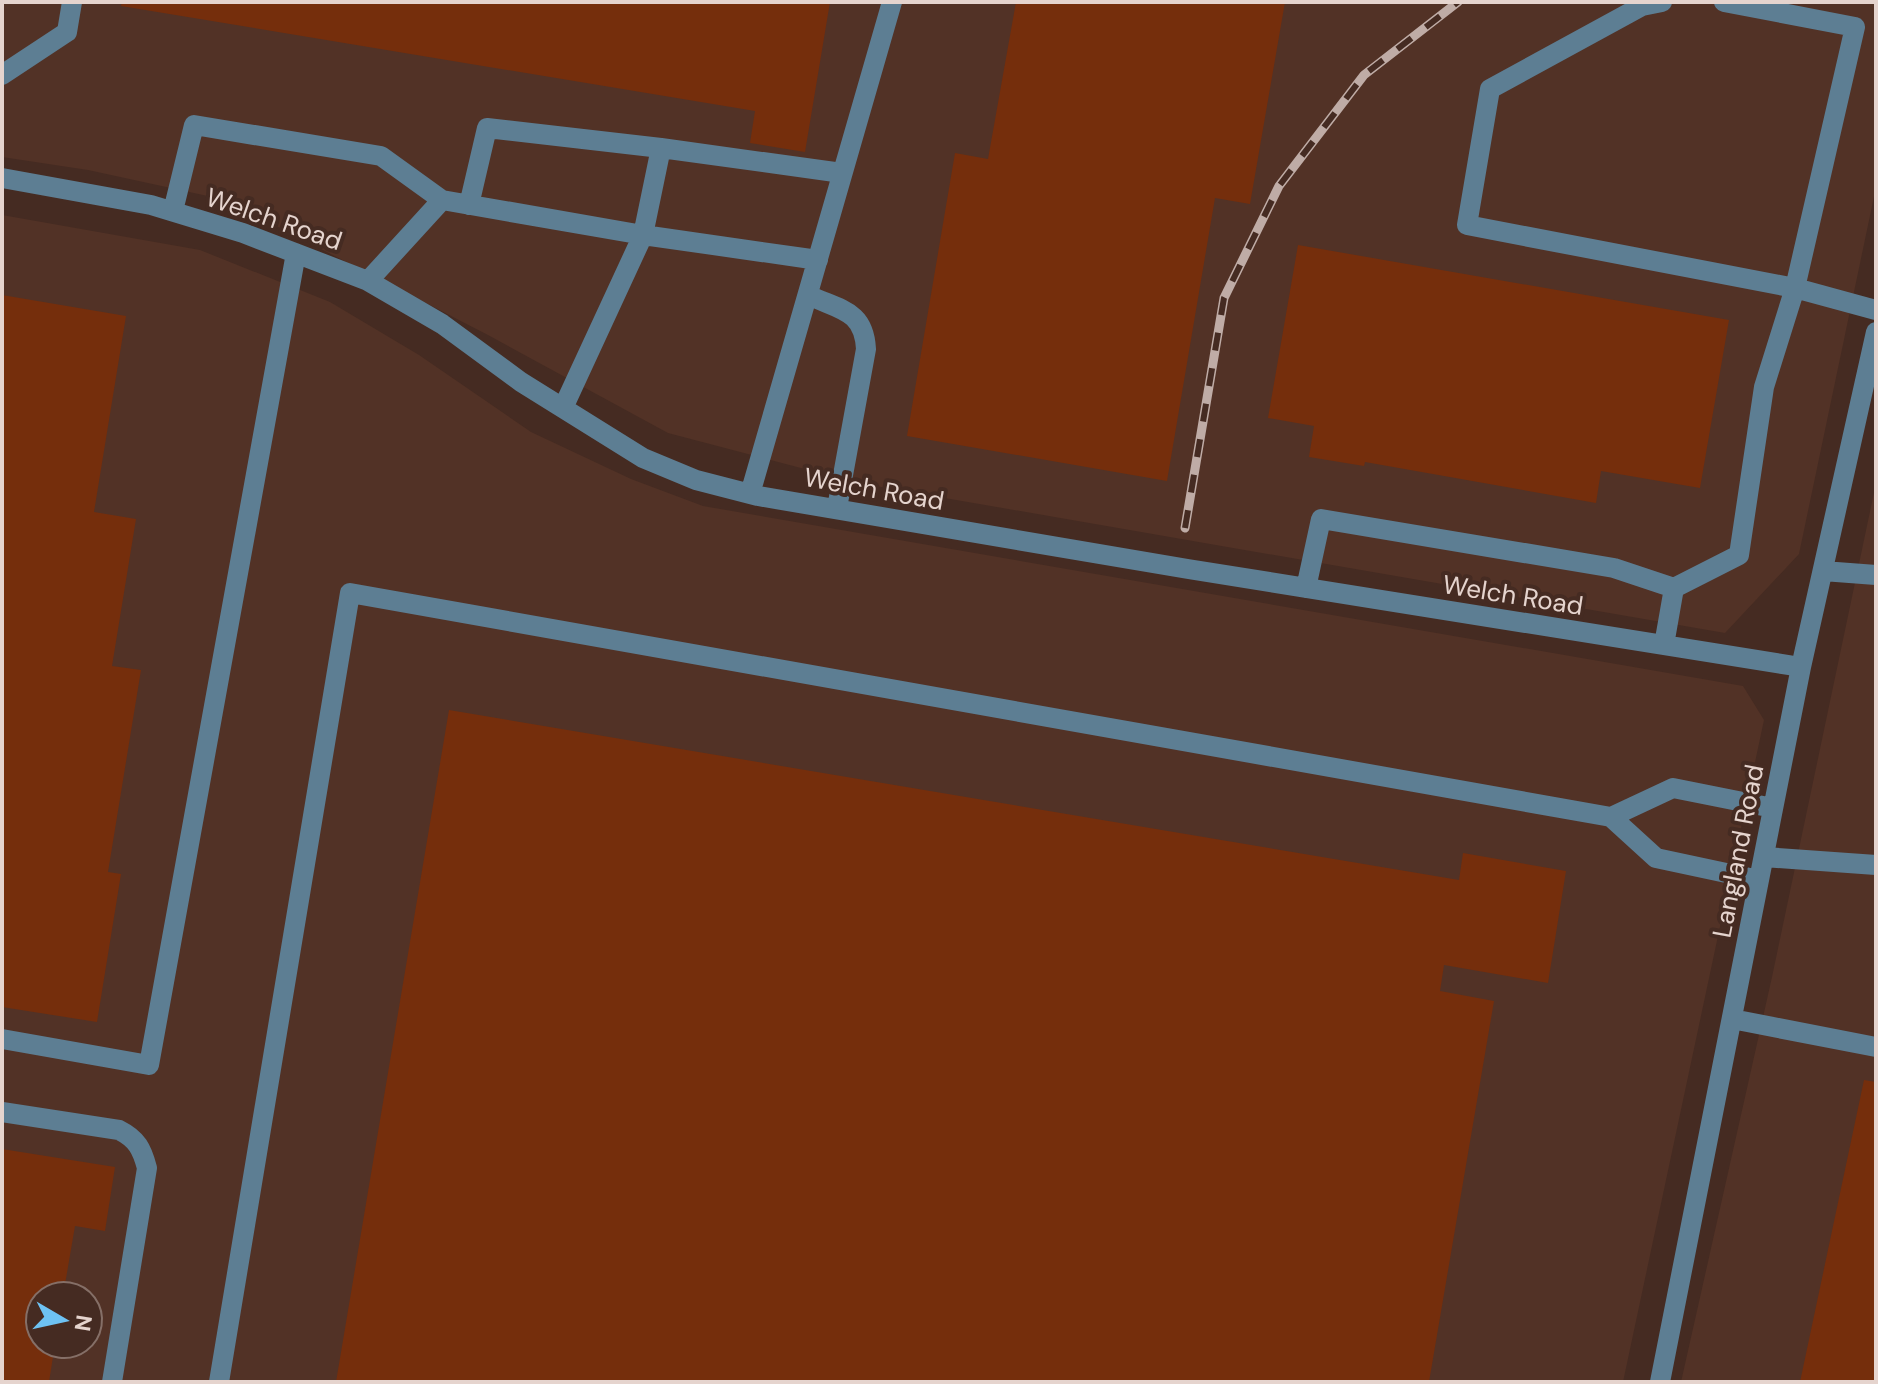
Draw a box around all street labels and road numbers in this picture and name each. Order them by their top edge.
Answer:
street label: Welch Road [201,180,347,258]
street label: Welch Road [801,460,947,518]
street label: Welch Road [1440,567,1586,623]
street label: Langland Road [1705,761,1771,941]

